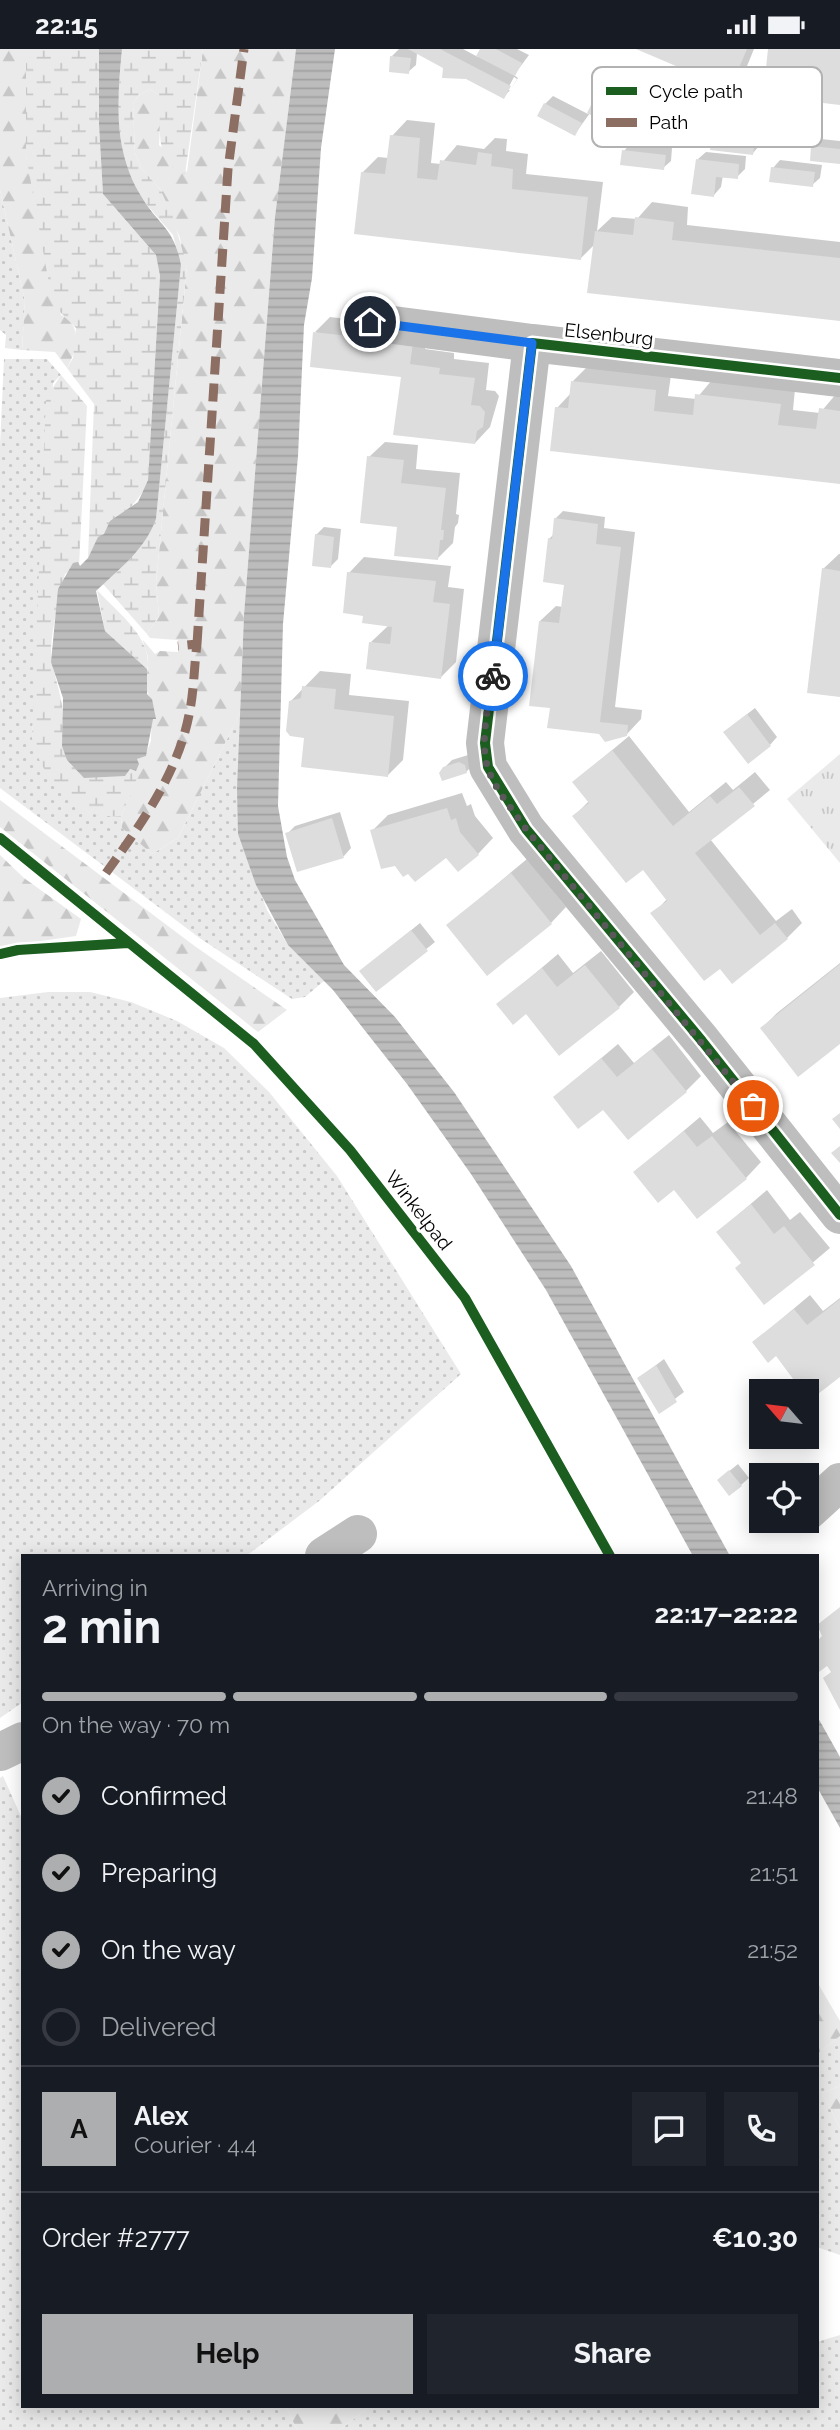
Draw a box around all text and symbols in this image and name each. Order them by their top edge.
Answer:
text: 22:15 [35,10,98,40]
legend [592,67,822,147]
text: Cycle path [649,80,743,102]
text: Path [649,111,688,133]
pin [340,292,400,352]
icon: home [351,303,389,341]
street label: Elsenburg [563,318,655,350]
courier [458,641,528,711]
icon: bike [474,657,512,695]
pin [723,1076,783,1136]
icon: bag [734,1087,772,1125]
street label: Winkelpad [381,1166,457,1254]
north arrow [749,1379,819,1449]
map controls [749,1379,819,1533]
button: locate [749,1463,819,1533]
text: Arriving in [42,1574,148,1601]
text: 22:17–22:22 [655,1599,798,1629]
text: 2 min [42,1600,161,1654]
text: On the way · 70 m [42,1711,230,1738]
icon: check [42,1777,80,1815]
text: Confirmed [101,1781,227,1811]
text: 21:48 [746,1782,798,1809]
icon: check [42,1854,80,1892]
text: Preparing [101,1858,217,1888]
text: 21:51 [749,1859,798,1886]
icon: check [42,1931,80,1969]
text: On the way [101,1935,236,1965]
text: 21:52 [747,1936,798,1963]
text: Delivered [101,2012,216,2042]
button: chat [632,2092,706,2166]
button: phone [724,2092,798,2166]
text: Alex [134,2101,189,2131]
text: A [70,2114,88,2144]
text: Courier · 4.4 [134,2131,257,2158]
text: Order #2777 [42,2223,190,2253]
text: €10.30 [712,2223,798,2253]
button: Help [42,2314,413,2394]
button: Share [427,2314,798,2394]

